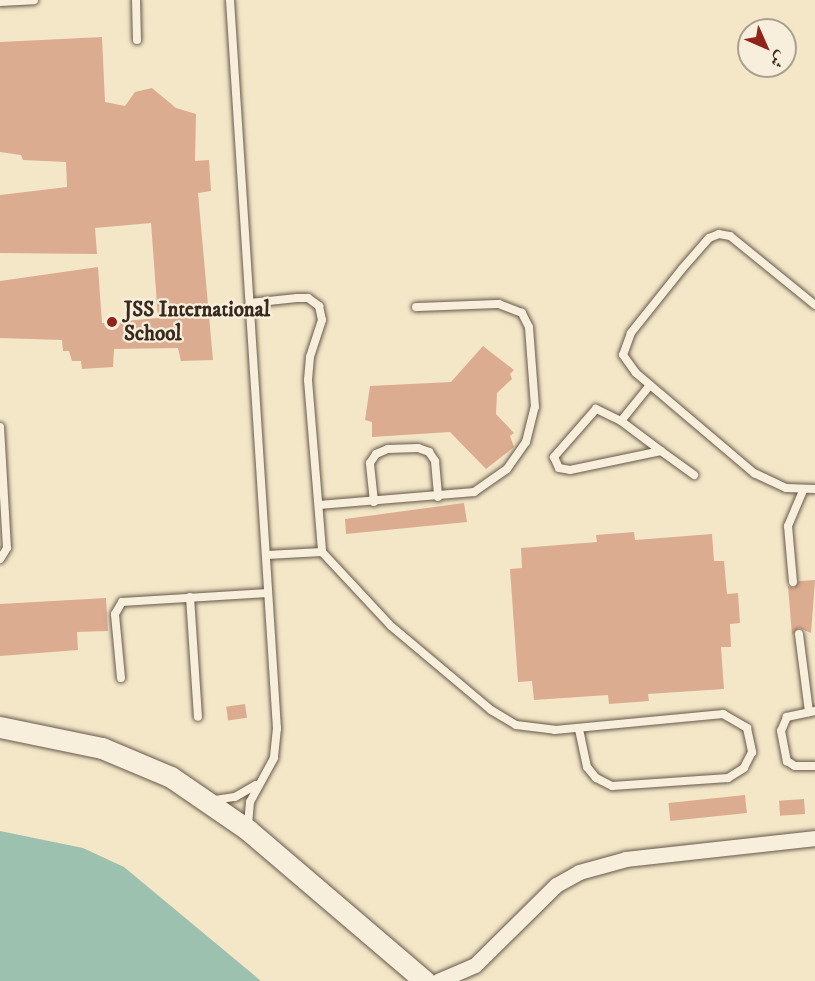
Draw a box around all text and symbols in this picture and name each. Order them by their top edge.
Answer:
north arrow [737,18,797,78]
text: ش [766,47,791,72]
place label: JSS International School [124,297,270,347]
marker: JSS International School [105,315,119,329]

